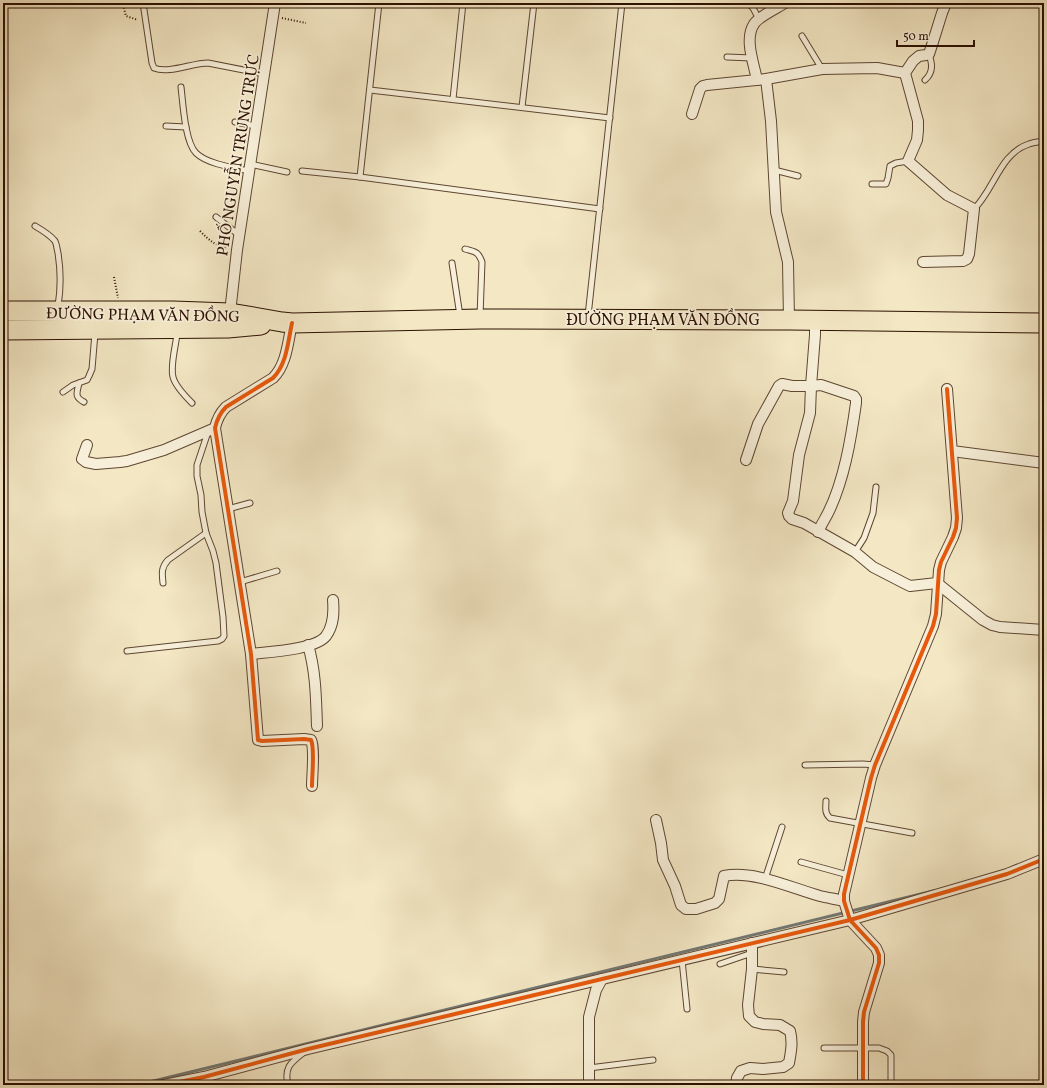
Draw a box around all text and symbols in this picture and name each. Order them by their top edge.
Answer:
scale bar [897,22,974,48]
text: 50 m [903,29,929,45]
street label: PHỐ NGUYỄN TRUNG TRỰC [209,52,266,258]
street label: ĐƯỜNG PHẠM VĂN ĐỒNG [46,301,240,329]
street label: ĐƯỜNG PHẠM VĂN ĐỒNG [566,308,760,332]

